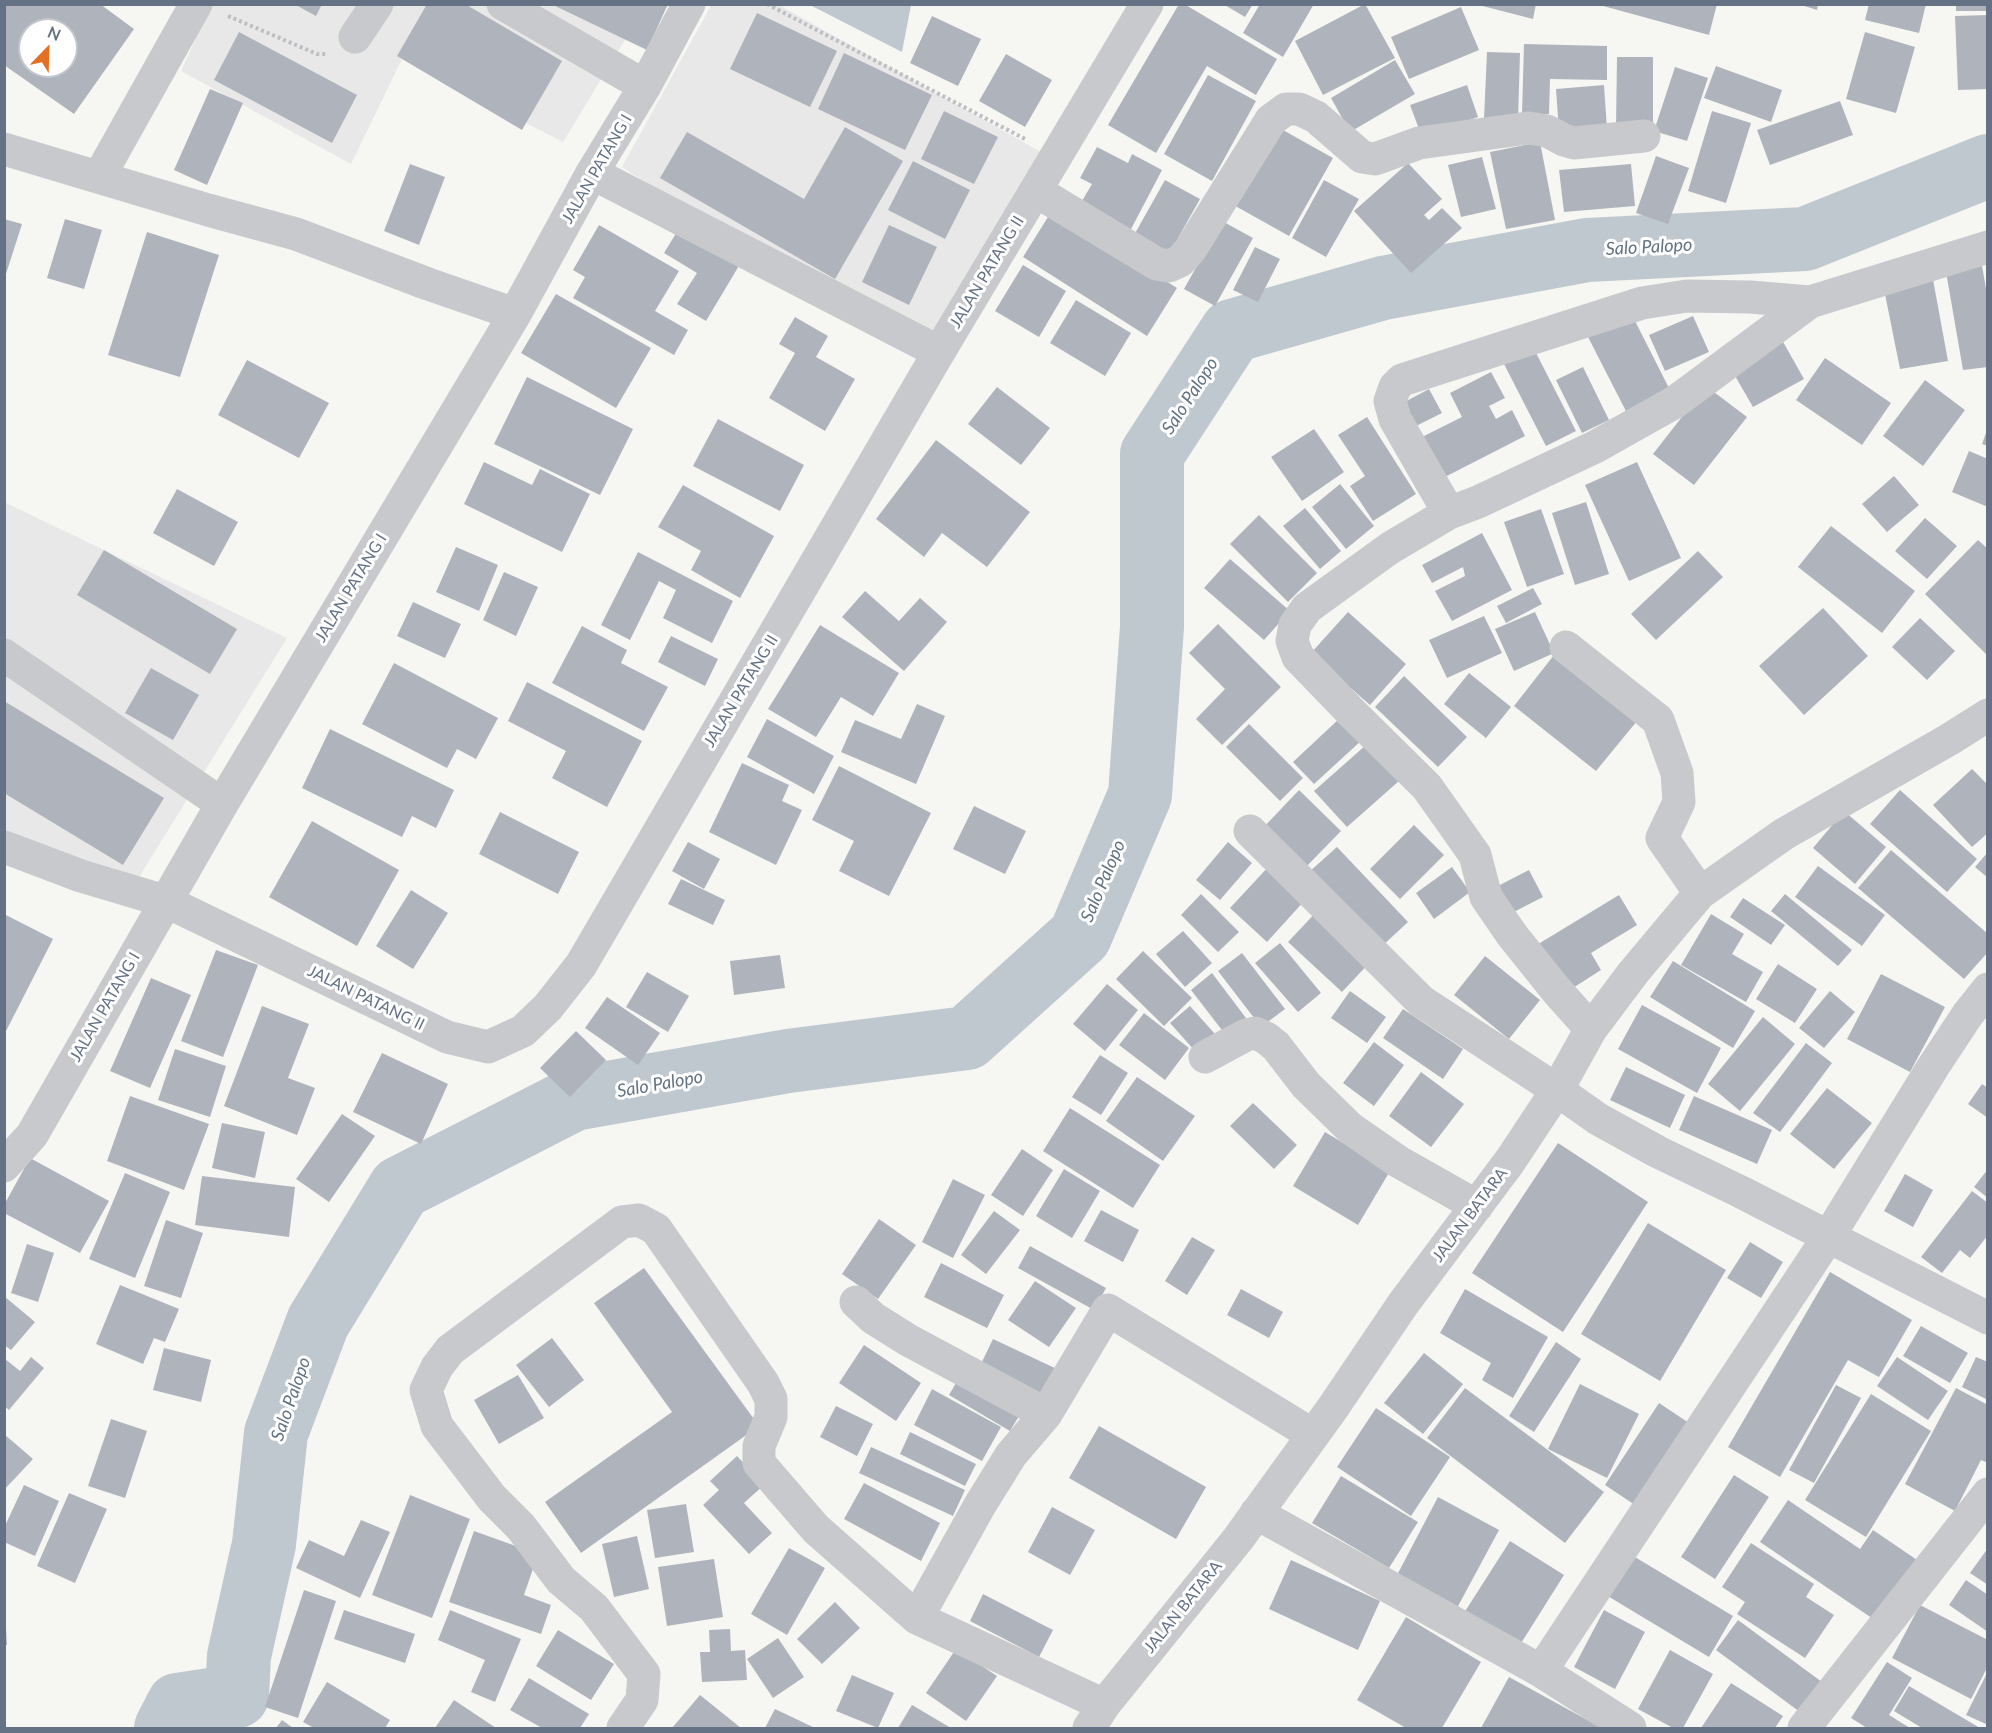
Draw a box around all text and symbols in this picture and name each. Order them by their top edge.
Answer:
north arrow [18,18,78,78]
text: N [45,22,64,44]
street label: JALAN PATANG I [558,111,636,227]
street label: JALAN PATANG II [946,212,1028,332]
water label: Salo Palopo [1605,234,1693,260]
water label: Salo Palopo [1157,354,1223,438]
street label: JALAN PATANG I [311,530,391,646]
street label: JALAN PATANG II [700,631,782,751]
water label: Salo Palopo [1076,837,1130,925]
street label: JALAN PATANG I [66,949,144,1065]
street label: JALAN PATANG II [305,961,427,1035]
water label: Salo Palopo [615,1066,705,1102]
street label: JALAN BATARA [1428,1164,1512,1266]
water label: Salo Palopo [267,1354,315,1444]
street label: JALAN BATARA [1140,1557,1226,1657]

